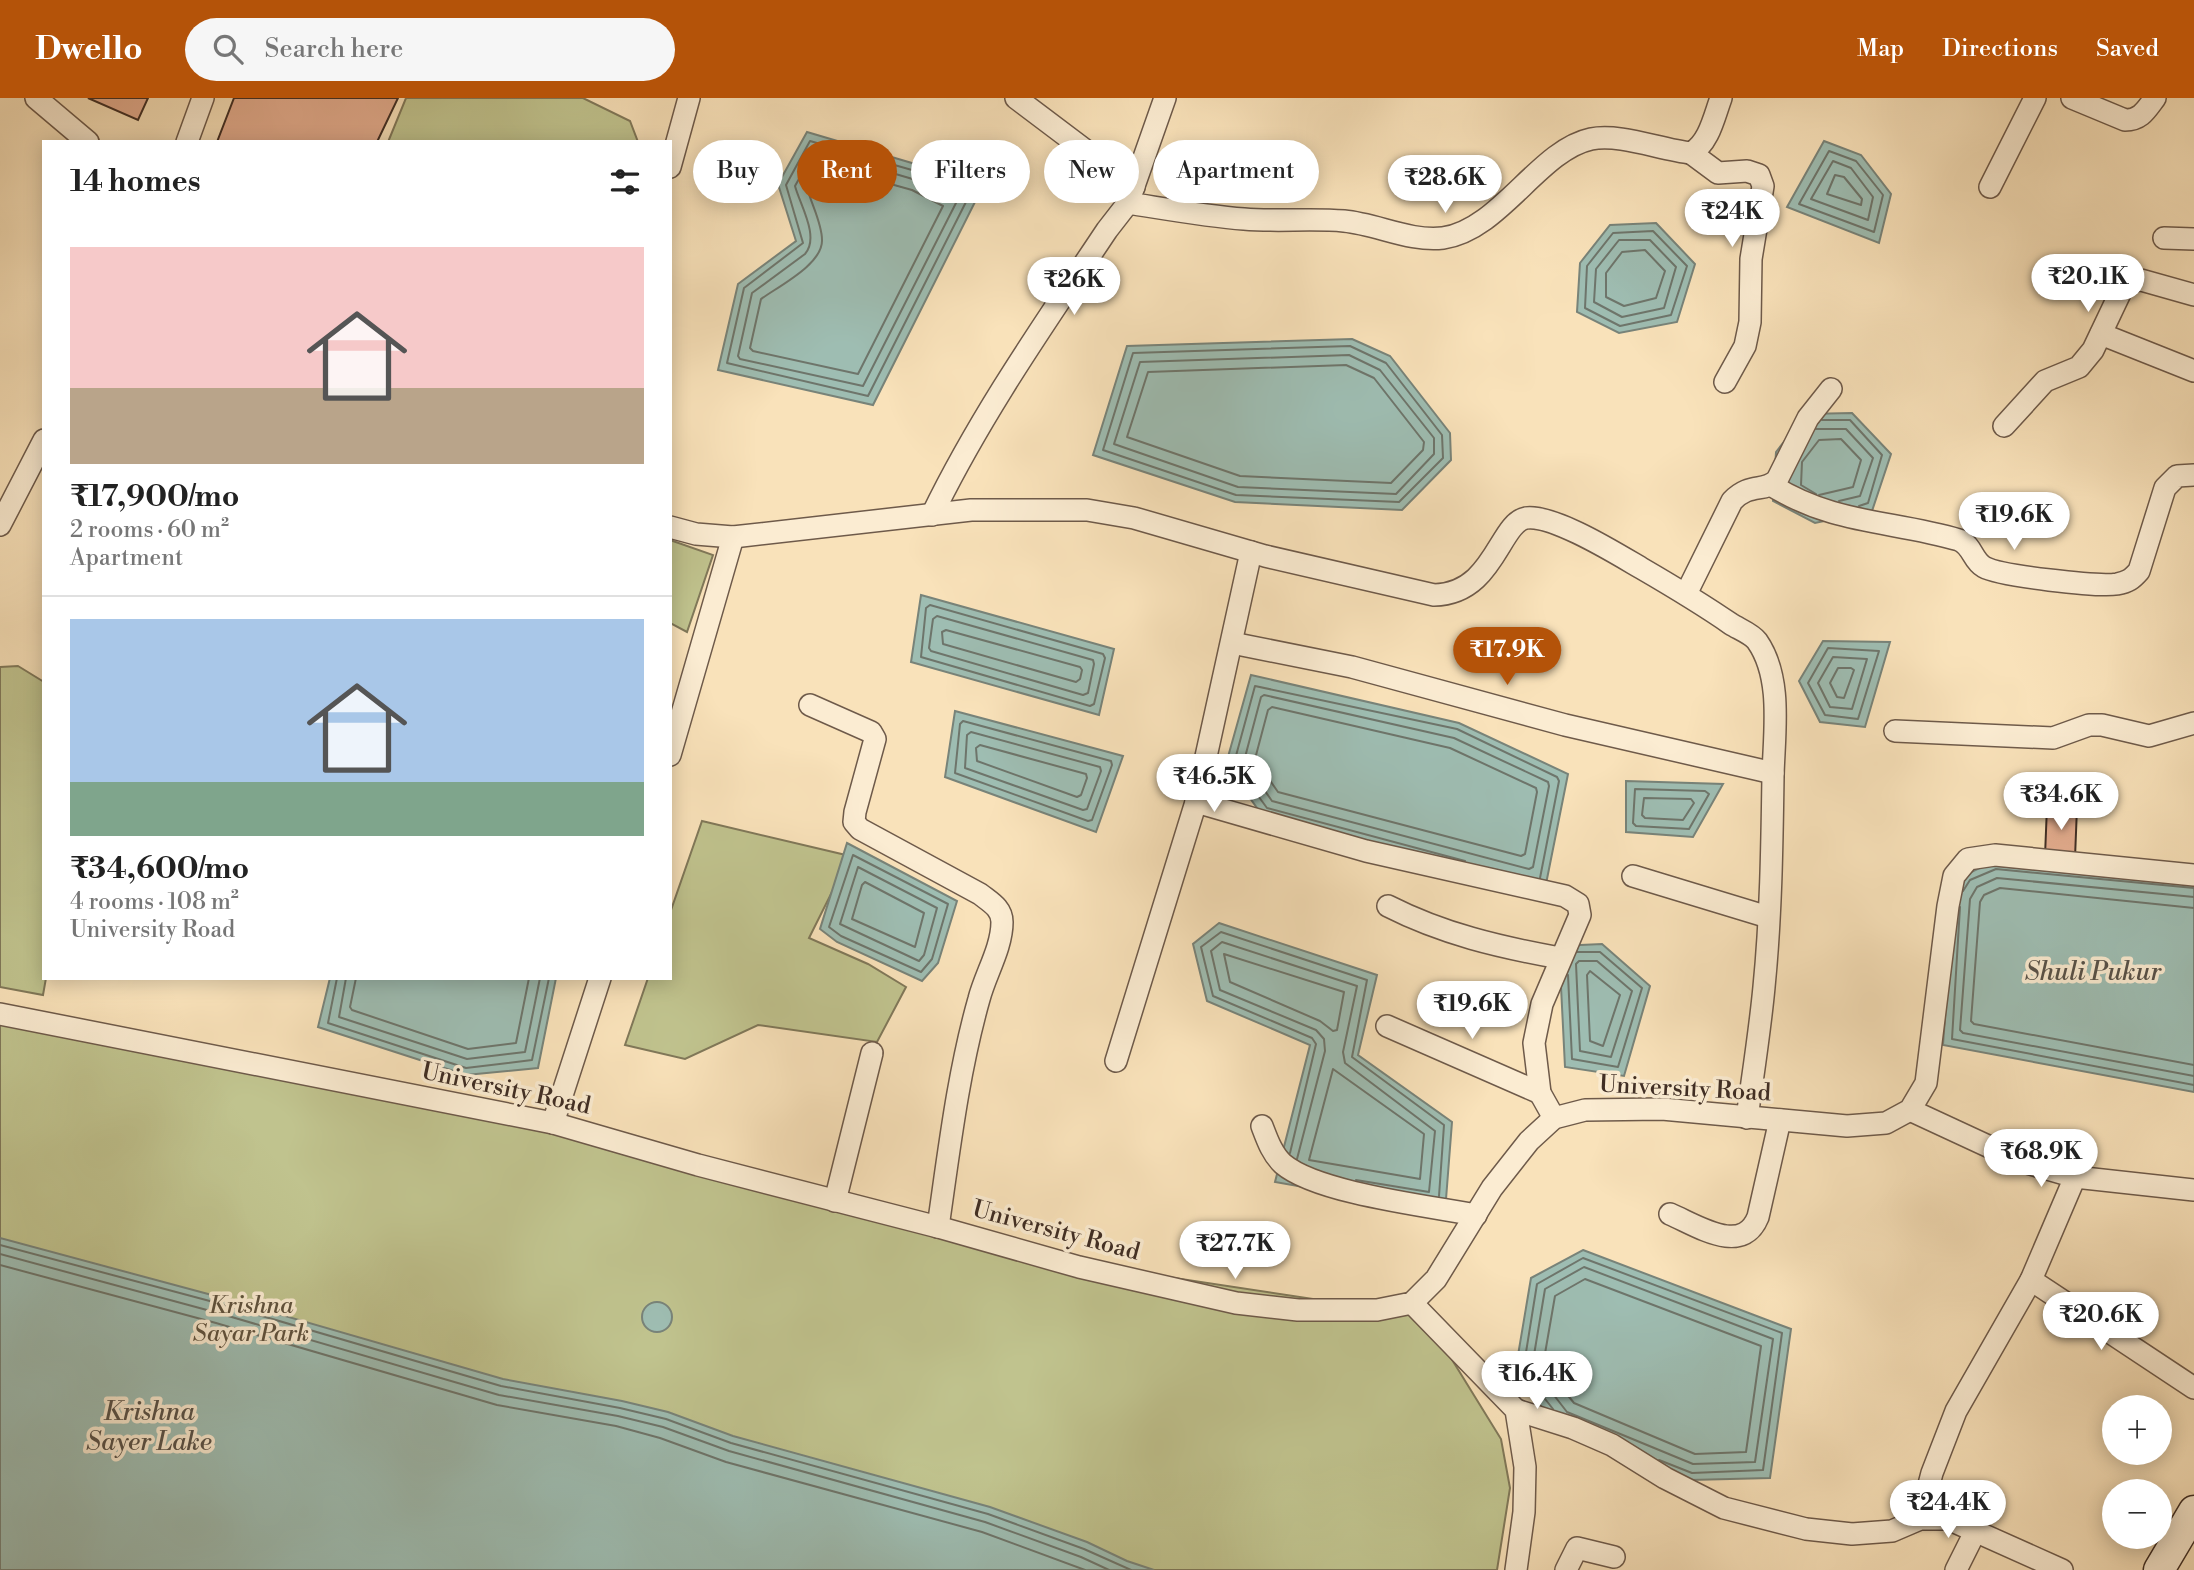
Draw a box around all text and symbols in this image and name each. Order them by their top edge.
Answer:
search box [185,18,675,81]
text: Dwello [35,29,143,70]
icon: search [209,30,247,68]
text: Search here [265,33,403,65]
text: Map [1857,34,1904,64]
text: Directions [1942,34,2058,64]
text: Saved [2096,34,2159,64]
chip: Buy [693,140,783,203]
chip: Rent [797,140,897,203]
chip: Filters [911,140,1030,203]
chip: New [1044,140,1139,203]
chip: Apartment [1153,140,1319,203]
pin: ₹28.6K [1388,156,1502,215]
text: 14 homes [70,163,201,201]
icon: filters [606,163,644,201]
text: ₹28.6K [1404,164,1486,192]
pin: ₹24K [1691,190,1773,249]
text: ₹24K [1701,198,1763,226]
pin: ₹20.1K [2031,254,2145,314]
pin: ₹26K [1033,258,1115,317]
text: ₹20.1K [2047,263,2129,291]
text: ₹26K [1043,266,1105,294]
icon: home [294,293,420,419]
text: ₹17,900/mo [70,478,240,516]
pin: ₹19.6K [1957,492,2071,552]
text: ₹19.6K [1975,501,2053,529]
text: 2 rooms · 60 m² [70,516,229,544]
text: Apartment [70,544,183,572]
pin: ₹17.9K [1450,628,1564,687]
text: ₹17.9K [1469,636,1545,664]
icon: home [294,665,420,791]
pin: ₹46.5K [1157,754,1271,814]
text: ₹46.5K [1172,763,1256,791]
pin: ₹34.6K [2004,772,2118,832]
text: ₹34.6K [2020,781,2102,809]
text: ₹34,600/mo [70,850,249,888]
text: 4 rooms · 108 m² [70,888,239,916]
text: University Road [70,916,235,944]
water label: Shuli Pukur [2025,956,2162,988]
pin: ₹19.6K [1415,982,1529,1041]
text: ₹19.6K [1433,990,1511,1018]
street label: University Road [419,1056,594,1122]
street label: University Road [1598,1070,1772,1109]
pin: ₹68.9K [1984,1130,2098,1189]
text: ₹68.9K [2000,1138,2082,1166]
street label: University Road [969,1194,1143,1268]
pin: ₹27.7K [1178,1222,1292,1281]
text: ₹27.7K [1195,1230,1275,1258]
park label: Krishna Sayar Park [193,1291,309,1349]
pin: ₹20.6K [2044,1292,2158,1352]
text: ₹20.6K [2059,1301,2143,1329]
pin: ₹16.4K [1480,1352,1594,1411]
text: ₹16.4K [1498,1360,1576,1388]
map controls [2102,1395,2172,1549]
button: + [2102,1395,2172,1465]
water label: Krishna Sayer Lake [86,1396,212,1458]
button: − [2102,1479,2172,1549]
pin: ₹24.4K [1891,1480,2005,1540]
text: ₹24.4K [1906,1489,1990,1517]

